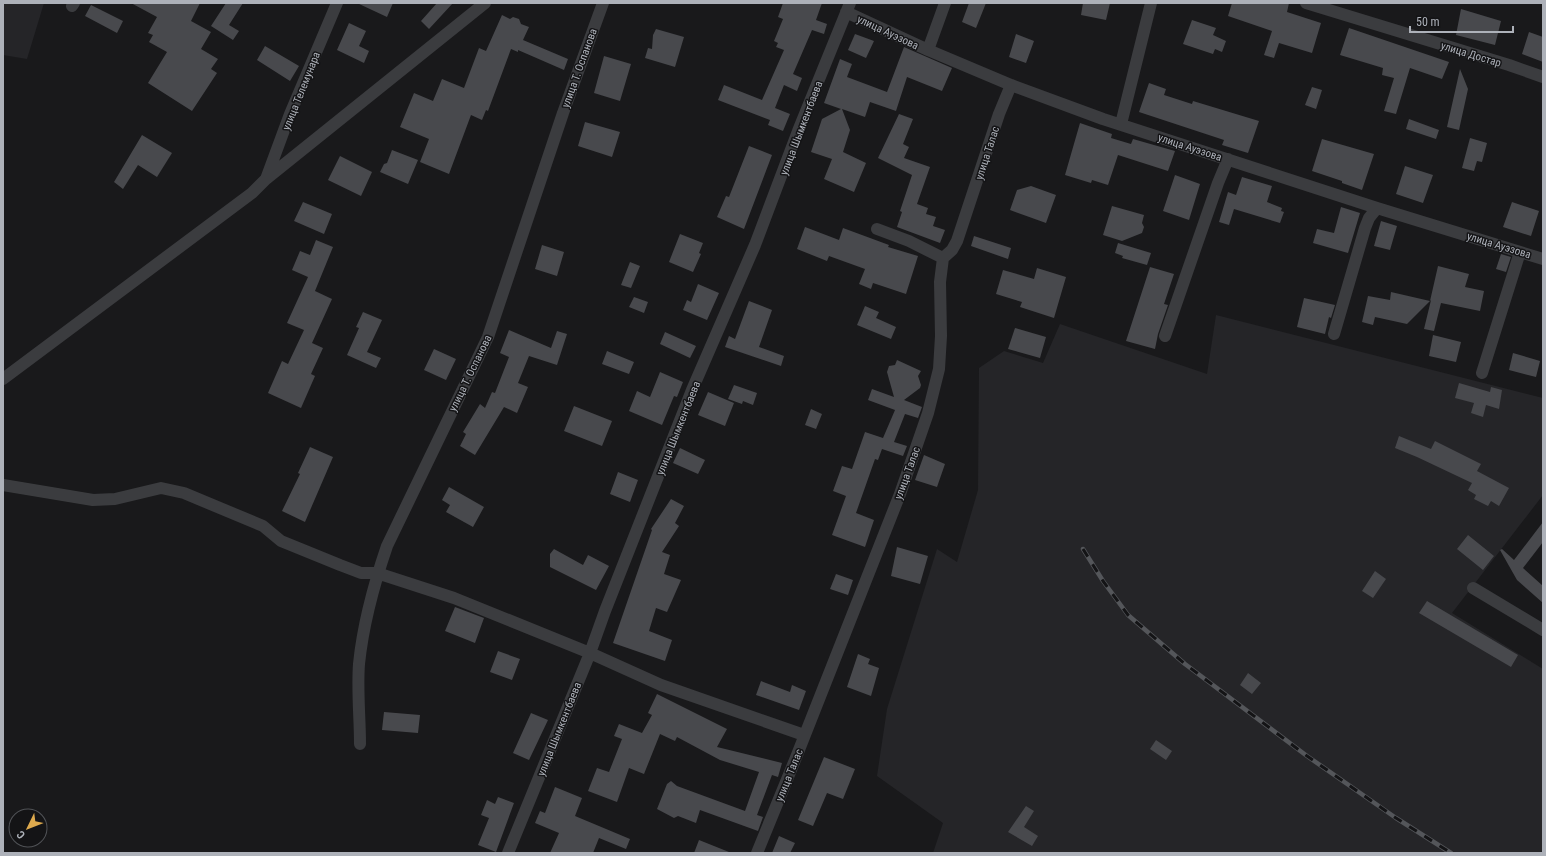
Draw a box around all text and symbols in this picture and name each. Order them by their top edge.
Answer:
scale bar [1410,8,1513,34]
street label: улица Ауэзова [855,13,921,52]
text: 50 m [1416,15,1440,29]
street label: улица Т. Оспанова [559,27,600,110]
street label: улица Достар [1439,39,1503,70]
street label: улица Телемунара [280,50,323,132]
street label: улица Шымкентбаева [777,79,825,177]
street label: улица Талас [973,125,1002,181]
street label: улица Ауэзова [1156,131,1223,164]
street label: улица Ауэзова [1465,230,1532,261]
street label: улица Т. Оспанова [446,333,495,414]
street label: улица Шымкентбаева [654,379,703,477]
street label: улица Талас [892,445,923,501]
street label: улица Шымкентбаева [535,680,584,778]
street label: улица Талас [773,747,806,803]
north arrow [8,808,48,848]
text: С [14,828,28,841]

